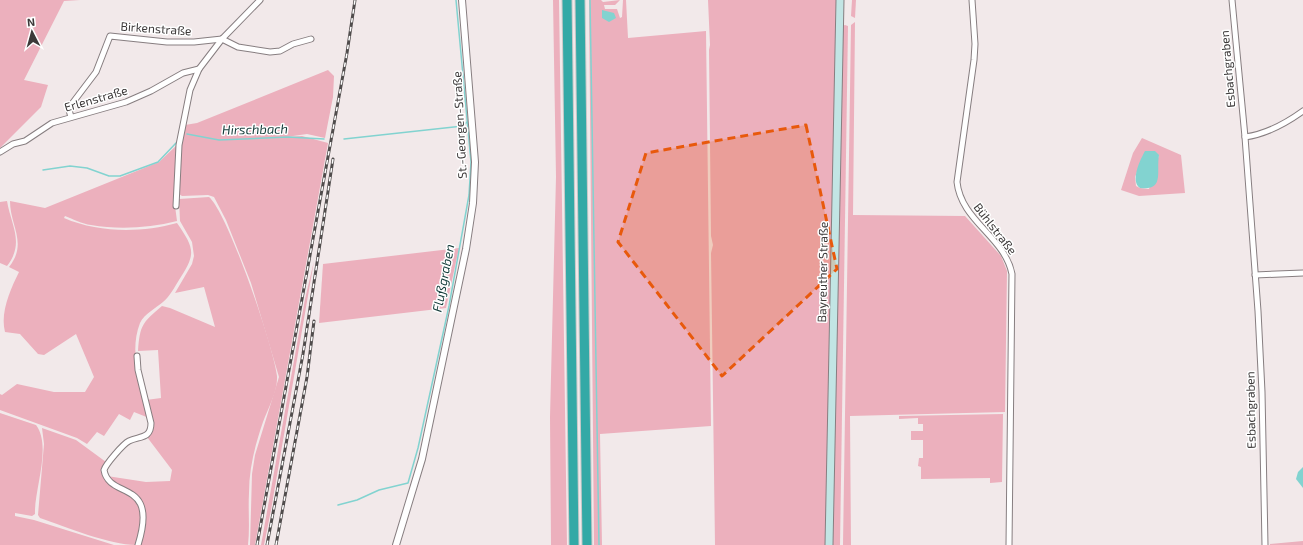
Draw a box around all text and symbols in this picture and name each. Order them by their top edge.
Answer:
north arrow [12,12,52,52]
text: N [26,15,36,28]
street label: Birkenstraße [120,19,192,37]
street label: Esbachgraben [1217,30,1237,108]
street label: St.-Georgen-Straße [449,71,469,179]
street label: Erlenstraße [62,82,129,114]
water label: Hirschbach [222,120,288,138]
street label: Bühlstraße [971,200,1020,257]
street label: Bayreuther Straße [814,222,830,322]
water label: Flußgraben [429,243,457,313]
street label: Esbachgraben [1242,371,1258,449]

